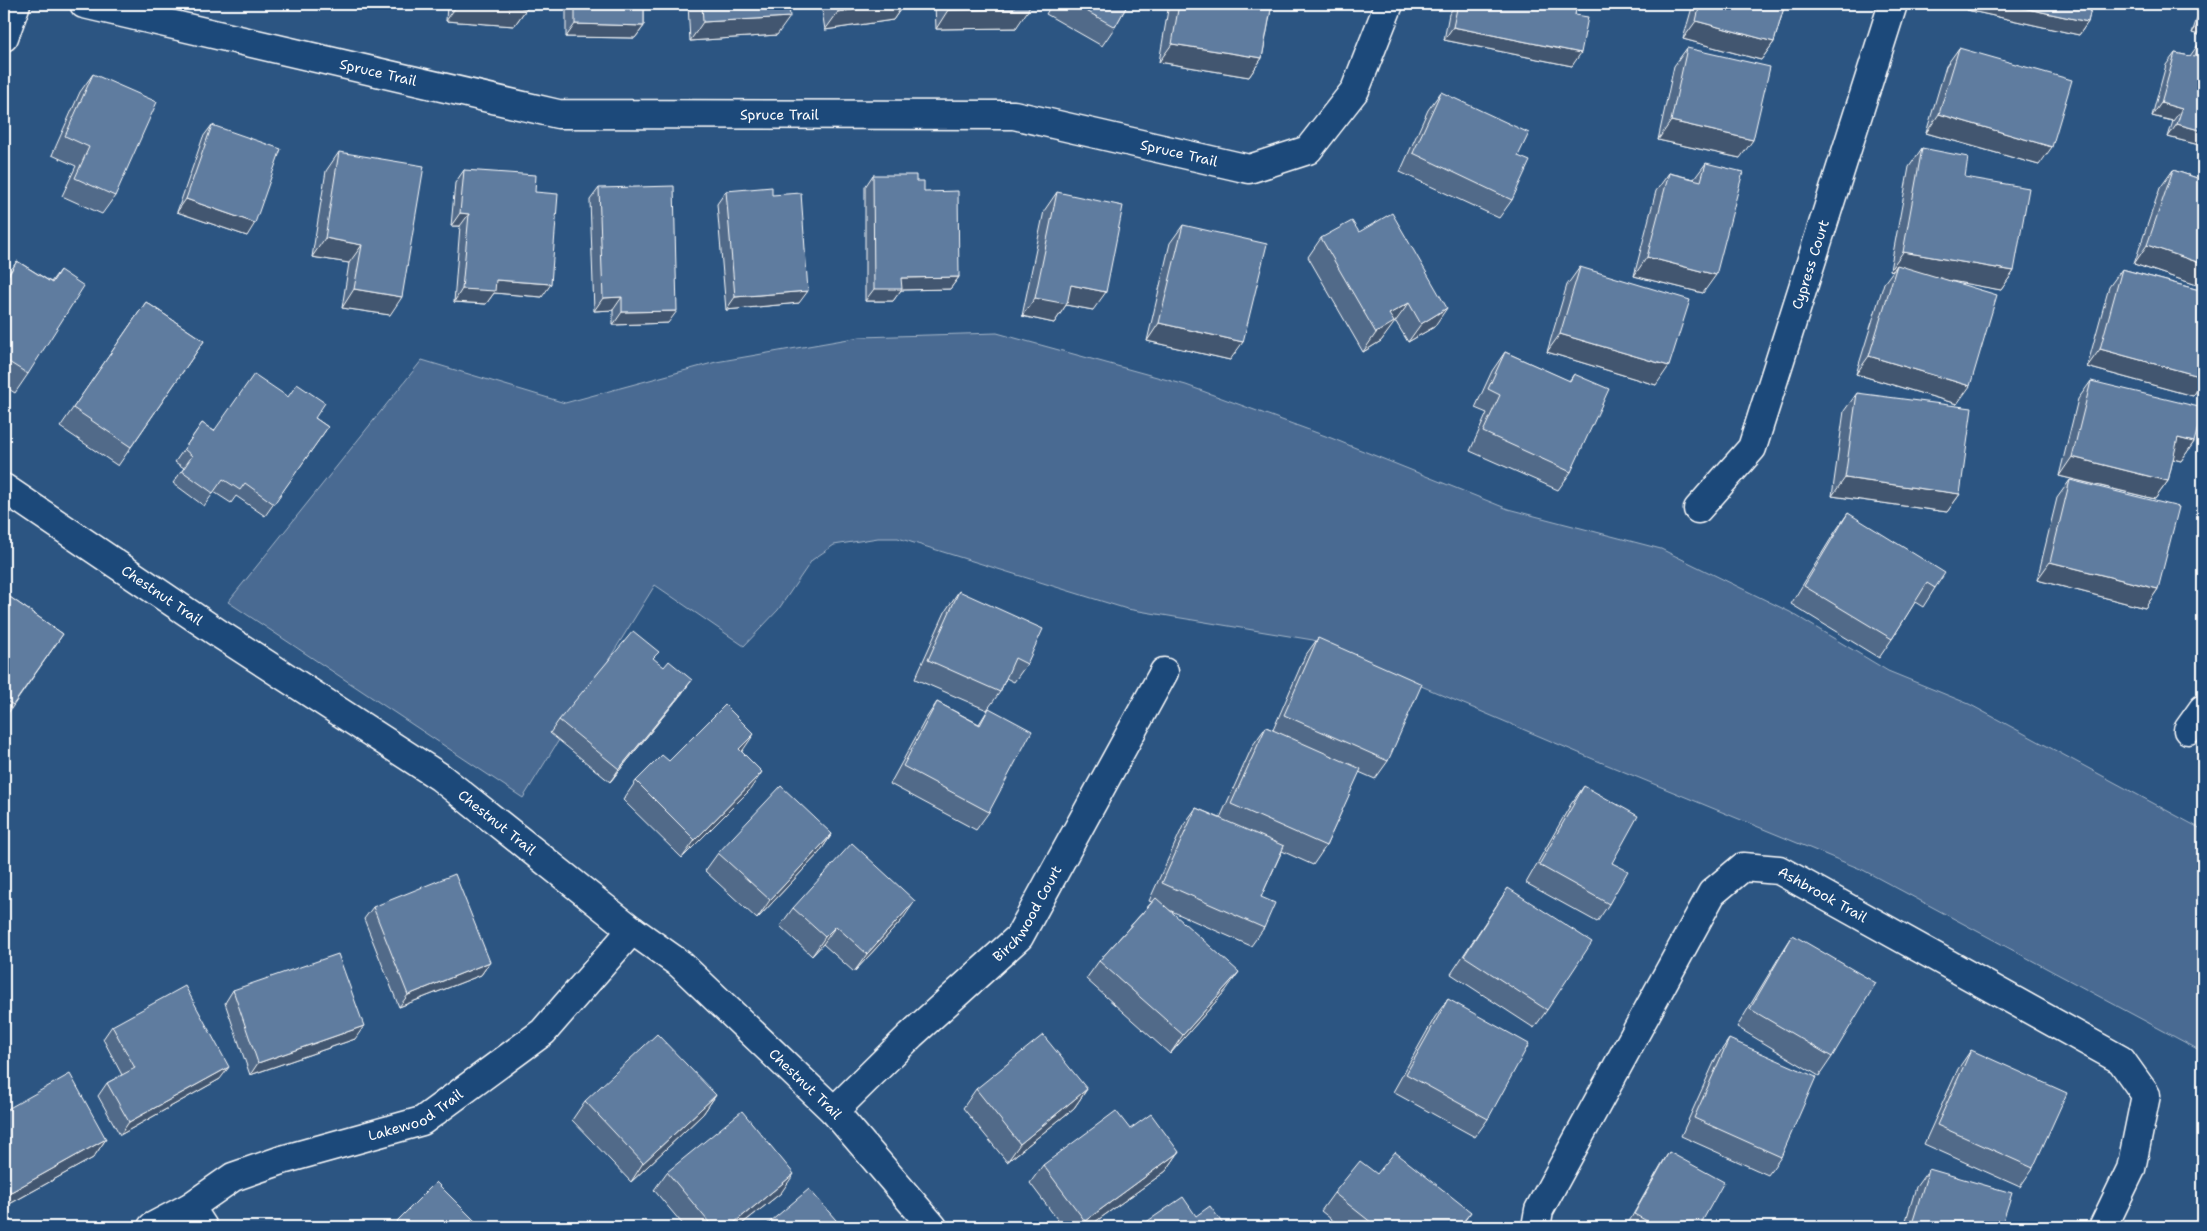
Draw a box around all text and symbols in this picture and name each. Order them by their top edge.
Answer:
street label: Spruce Trail [338,55,419,90]
street label: Spruce Trail [740,105,820,124]
street label: Spruce Trail [1139,135,1220,171]
street label: Cypress Court [1788,217,1833,312]
street label: Chestnut Trail [118,561,207,630]
street label: Chestnut Trail [454,786,540,859]
street label: Birchwood Court [989,862,1065,965]
street label: Ashbrook Trail [1775,862,1871,927]
street label: Chestnut Trail [765,1045,847,1123]
street label: Lakewood Trail [366,1085,467,1145]

